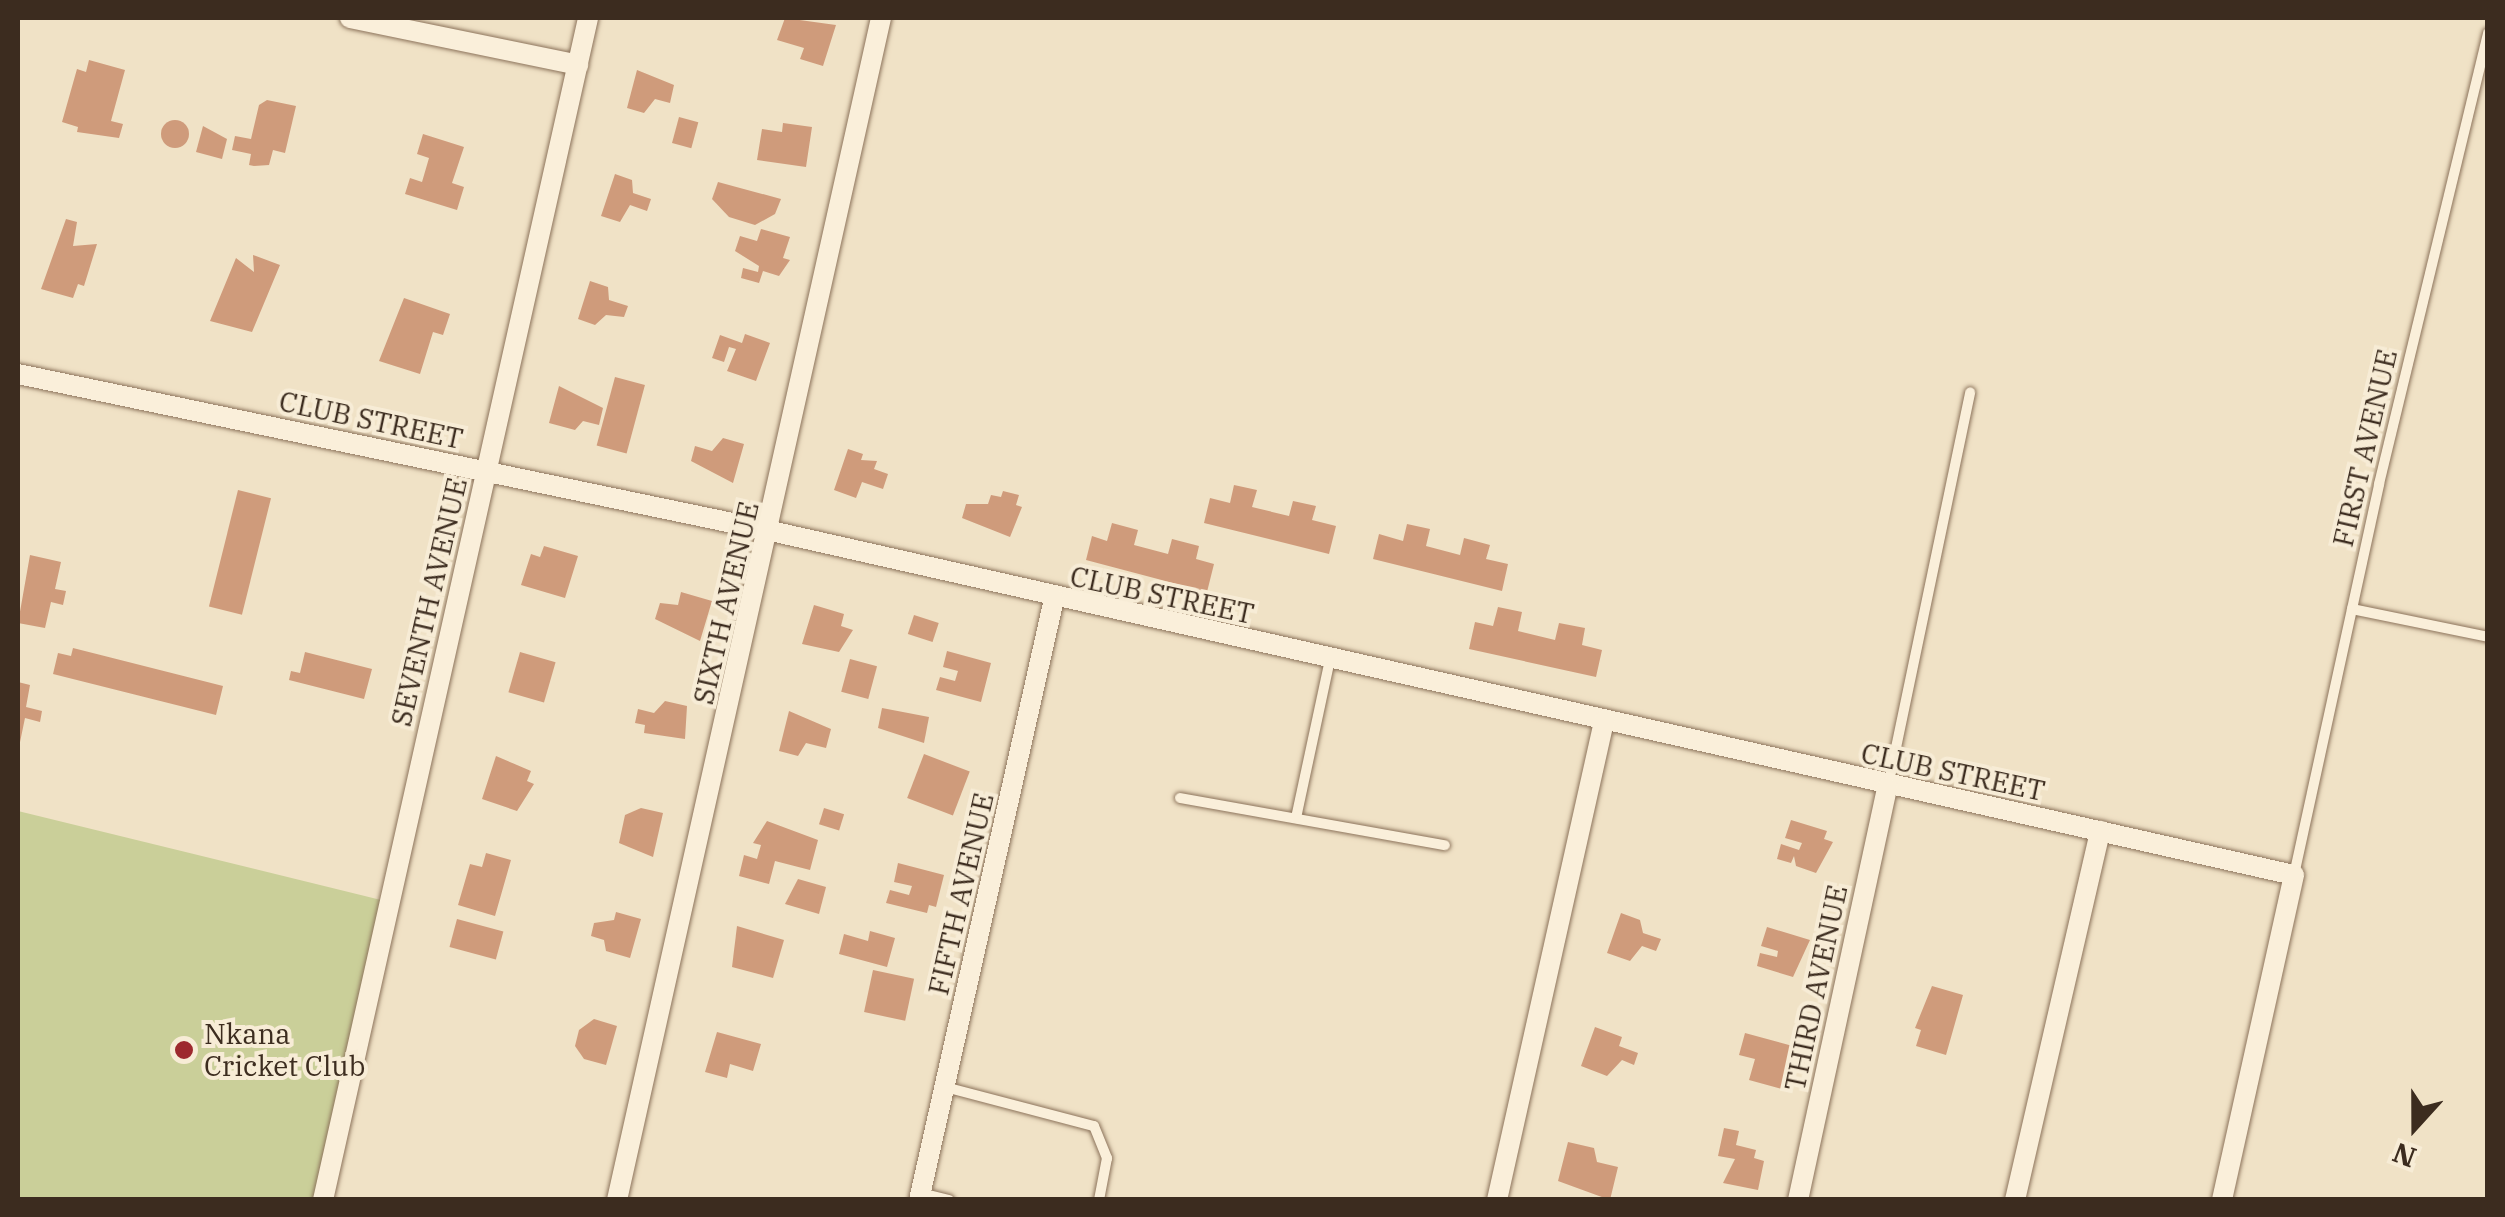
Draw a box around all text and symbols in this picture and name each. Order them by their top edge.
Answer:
street label: FIRST AVENUE [2326,346,2404,550]
street label: CLUB STREET [276,384,466,456]
street label: SEVENTH AVENUE [384,475,474,729]
street label: SIXTH AVENUE [686,498,766,708]
street label: CLUB STREET [1067,559,1257,631]
street label: CLUB STREET [1858,736,2048,808]
street label: FIFTH AVENUE [921,790,1001,998]
street label: THIRD AVENUE [1778,882,1854,1094]
place label: Nkana Cricket Club [204,1017,365,1083]
marker: Nkana Cricket Club [173,1039,195,1061]
north arrow [2365,1077,2465,1177]
text: N [2387,1134,2421,1177]

